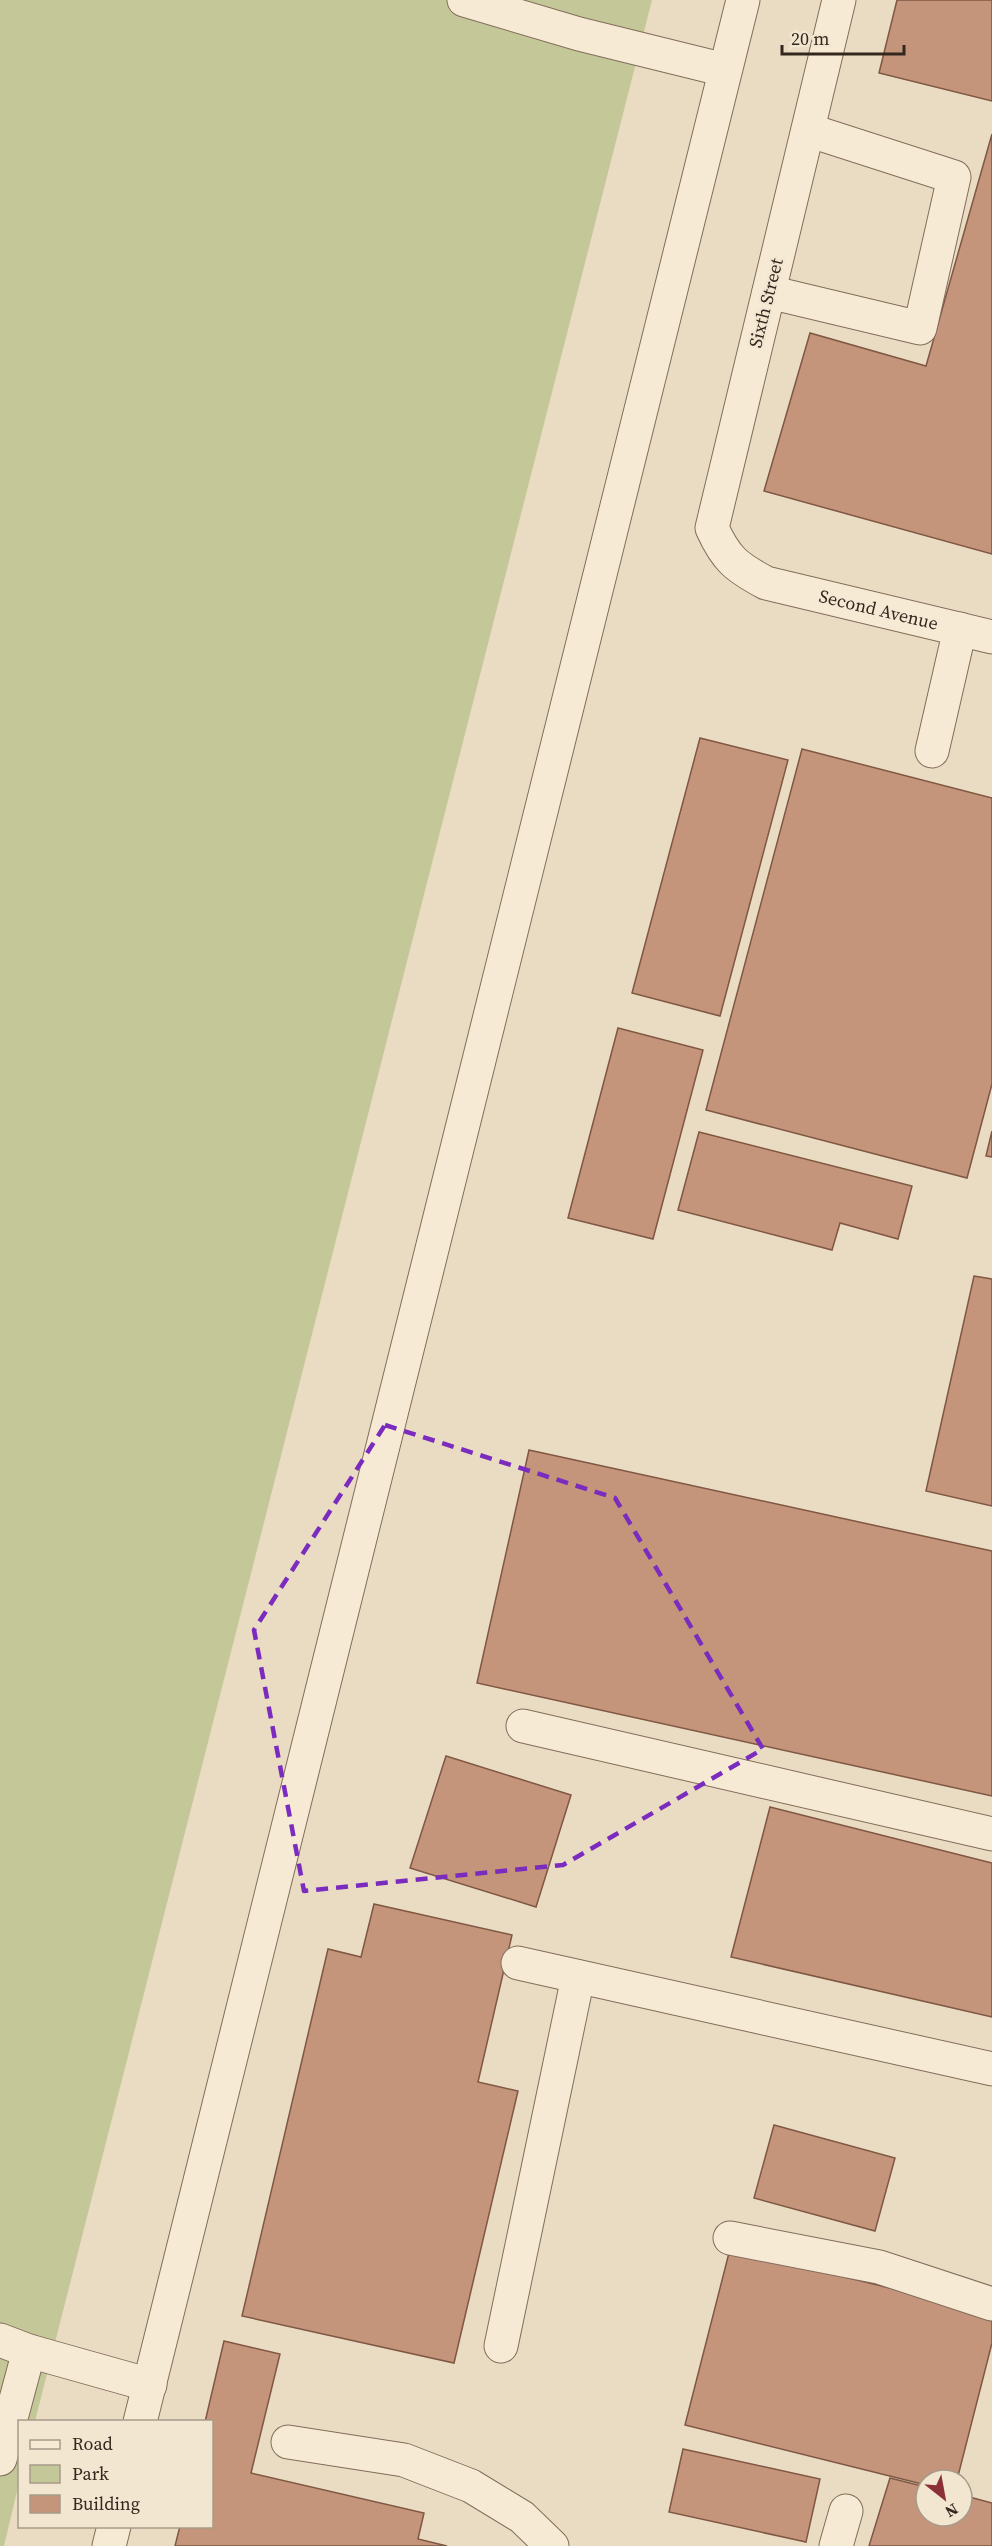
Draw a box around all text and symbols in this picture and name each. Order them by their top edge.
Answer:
scale bar [782,18,904,56]
text: 20 m [791,26,829,51]
street label: Sixth Street [742,255,789,350]
street label: Second Avenue [817,583,941,636]
legend [18,2420,213,2528]
text: Road [72,2431,113,2456]
text: Park [72,2461,109,2486]
north arrow [914,2468,974,2528]
text: Building [72,2491,140,2516]
text: N [941,2498,962,2523]

